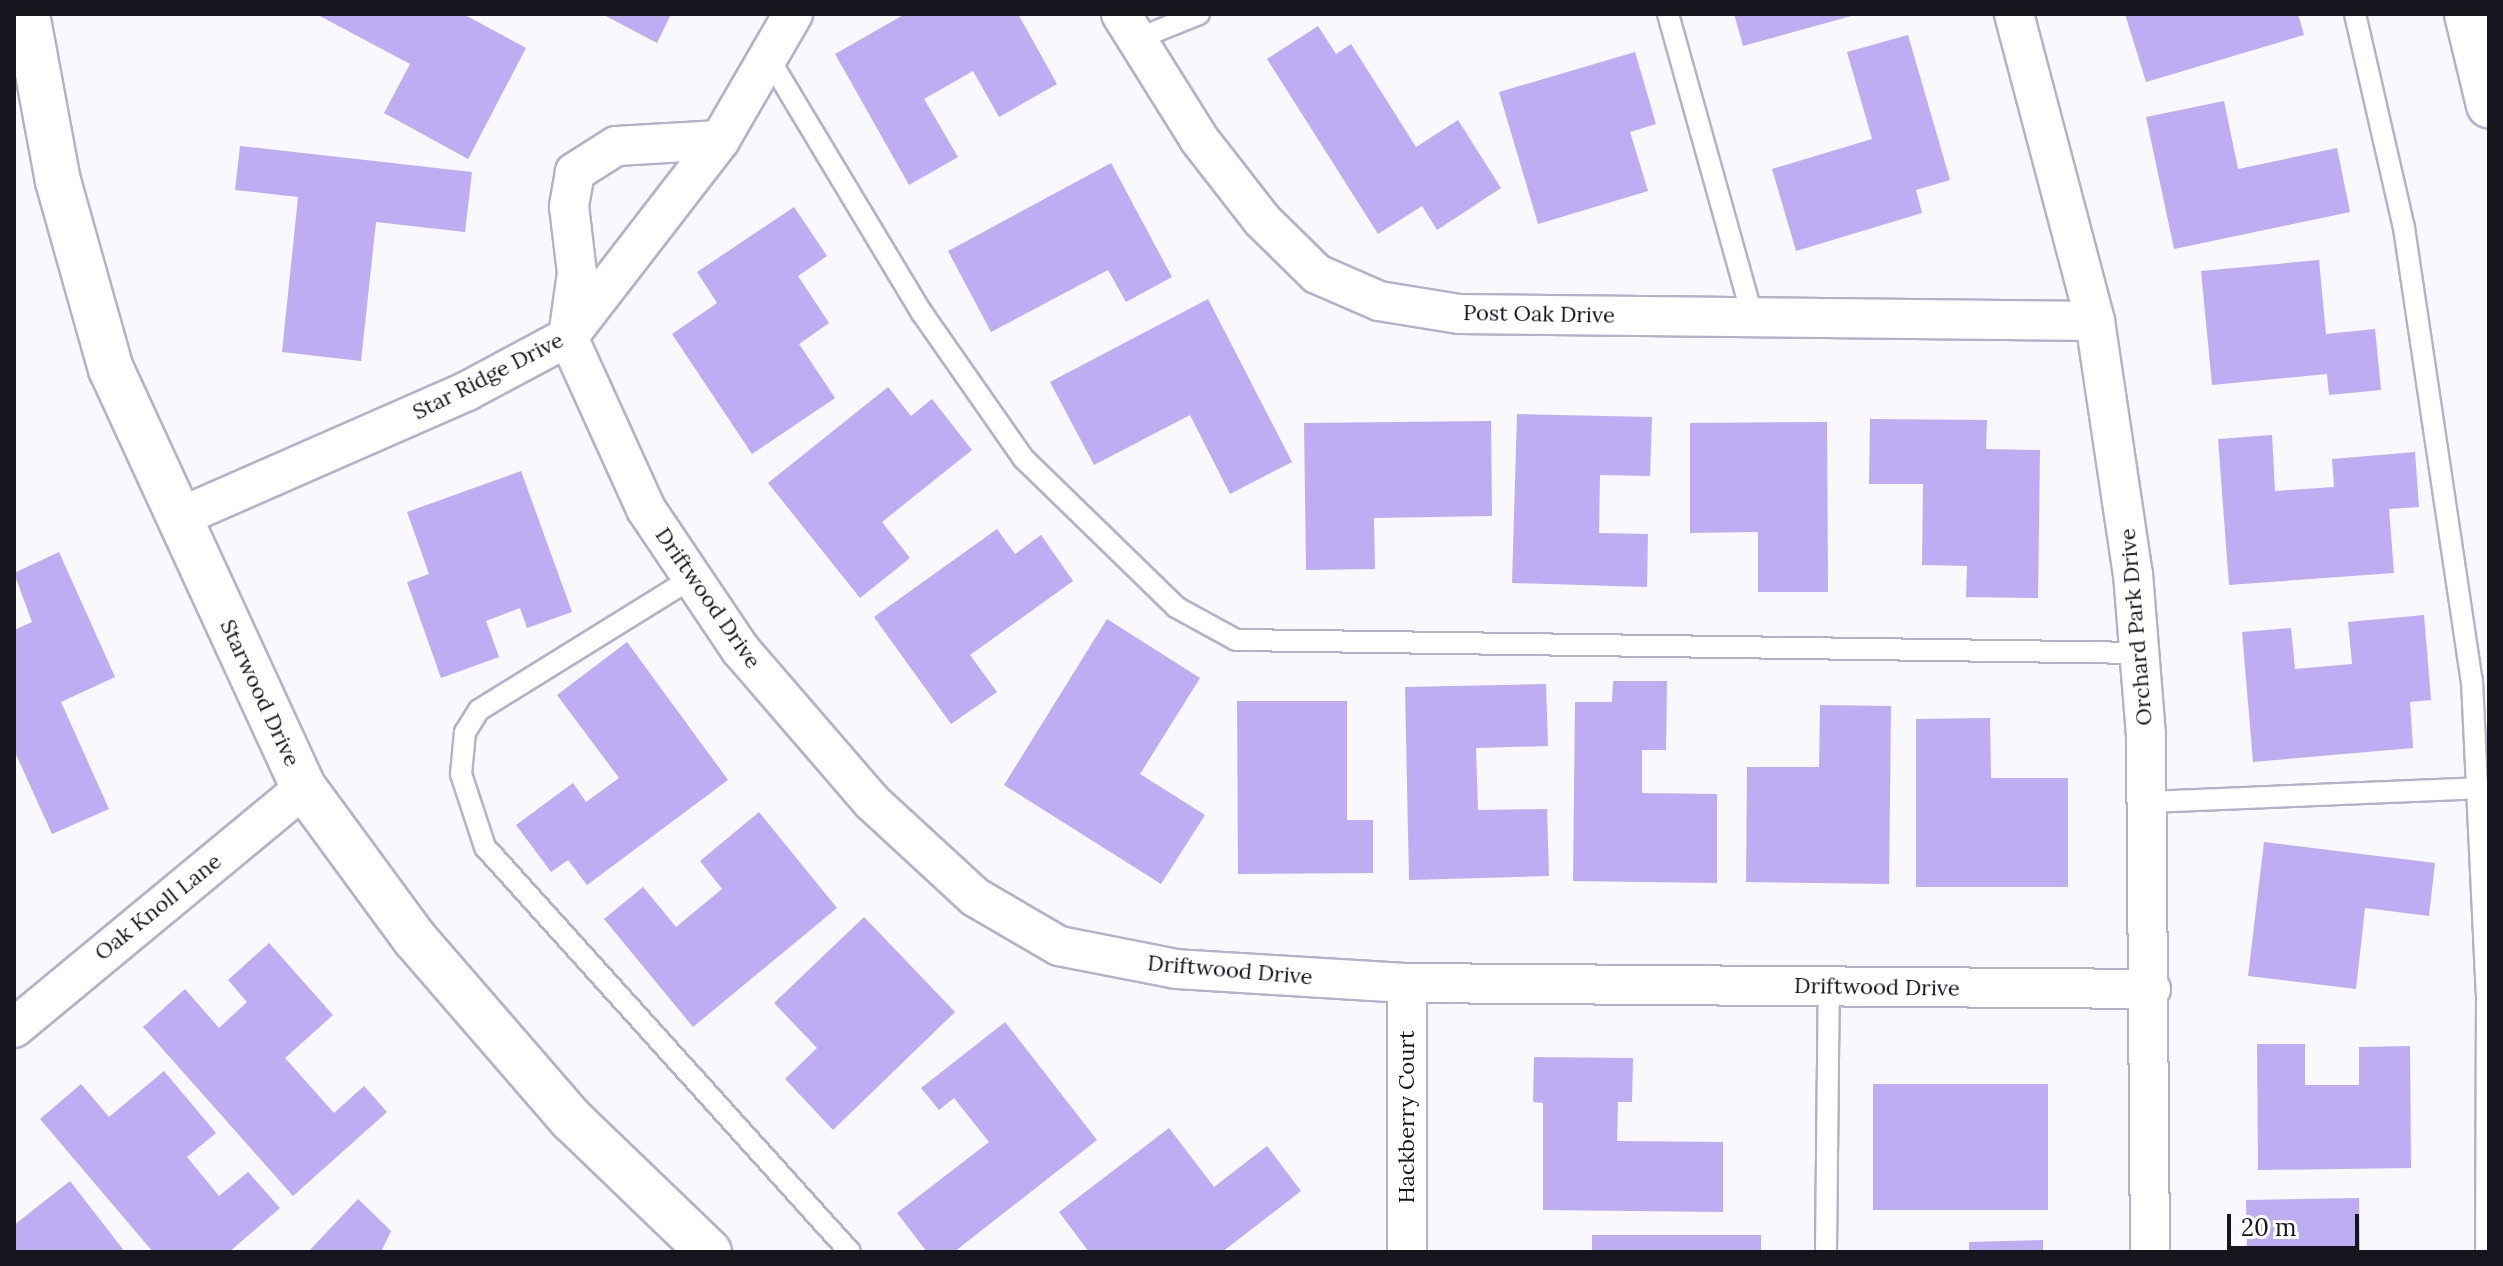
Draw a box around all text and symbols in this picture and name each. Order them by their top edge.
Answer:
street label: Post Oak Drive [1463,299,1615,329]
street label: Star Ridge Drive [408,327,568,425]
street label: Driftwood Drive [650,523,766,673]
street label: Orchard Park Drive [2114,527,2158,727]
street label: Starwood Drive [214,615,306,771]
street label: Oak Knoll Lane [89,848,227,966]
street label: Driftwood Drive [1146,950,1314,990]
street label: Driftwood Drive [1794,972,1960,1002]
street label: Hackberry Court [1394,1031,1420,1203]
scale bar [2231,1198,2363,1248]
text: 20 m [2241,1212,2297,1243]

